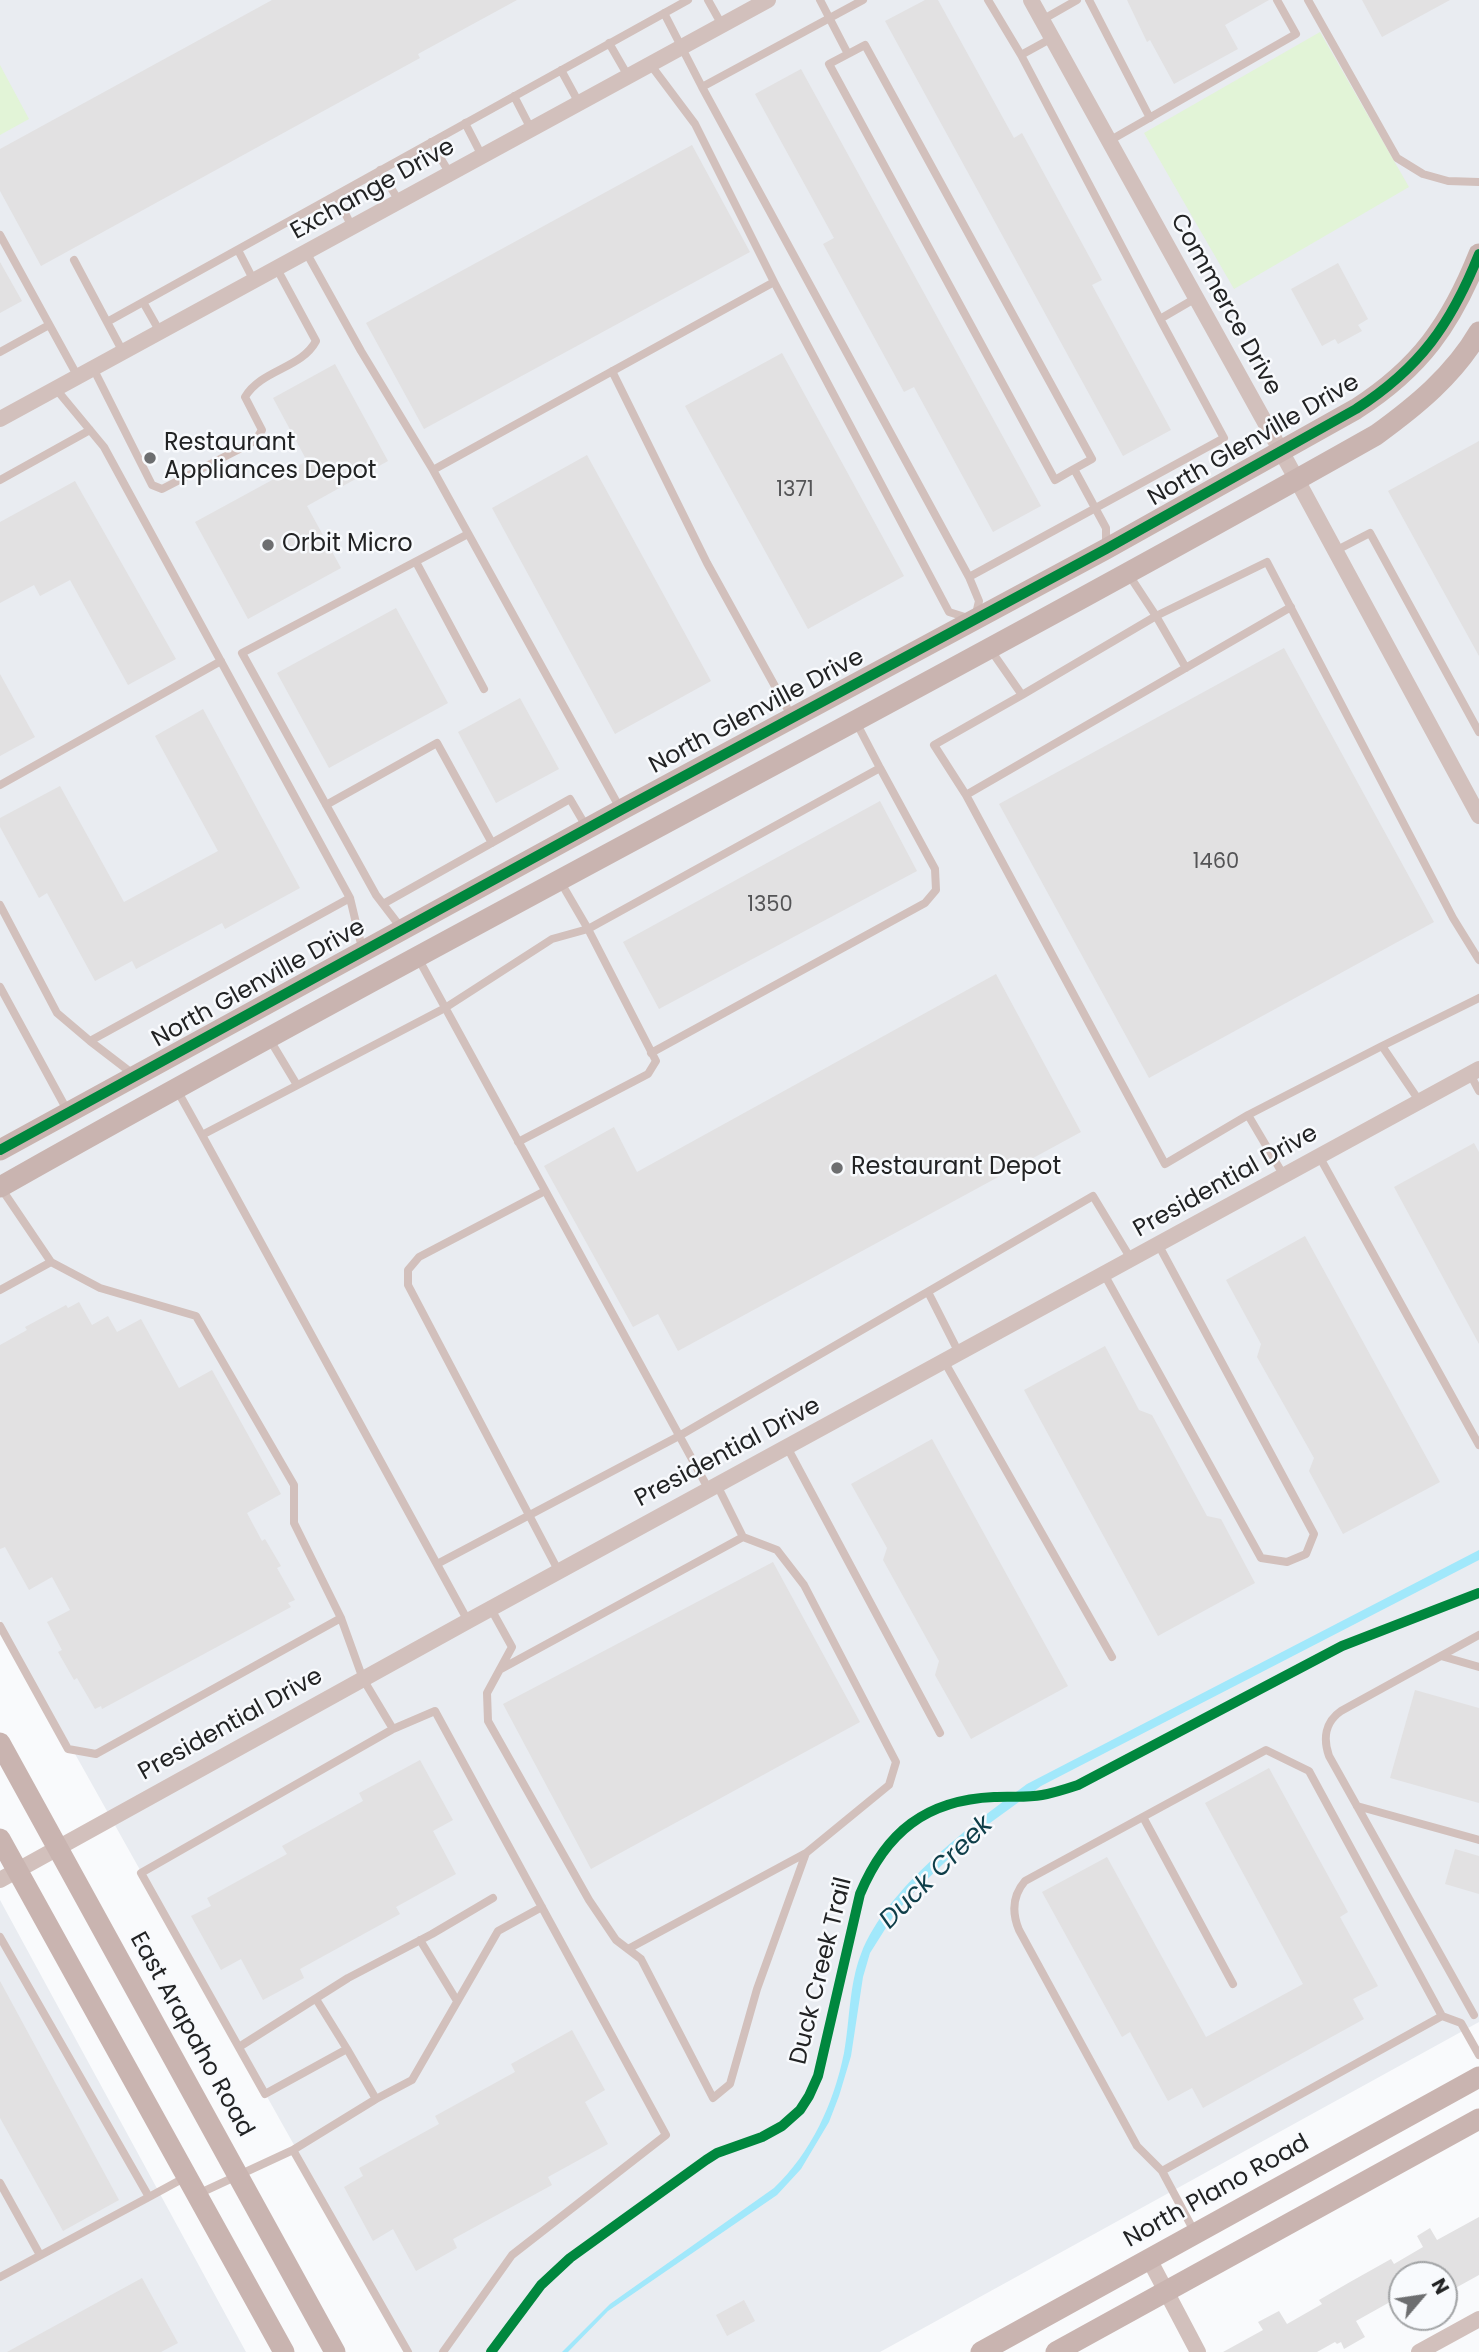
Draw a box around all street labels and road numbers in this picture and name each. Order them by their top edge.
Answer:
street label: Exchange Drive [286,133,460,247]
street label: Commerce Drive [1163,209,1287,401]
street label: North Glenville Drive [1143,369,1365,513]
street label: North Glenville Drive [645,643,869,781]
street label: North Glenville Drive [147,913,371,1055]
street label: Presidential Drive [1129,1119,1323,1245]
street label: Presidential Drive [630,1392,826,1514]
street label: Presidential Drive [134,1662,328,1788]
street label: Duck Creek Trail [785,1875,859,2067]
street label: East Arapaho Road [123,1928,259,2142]
street label: North Plano Road [1119,2129,1315,2255]

